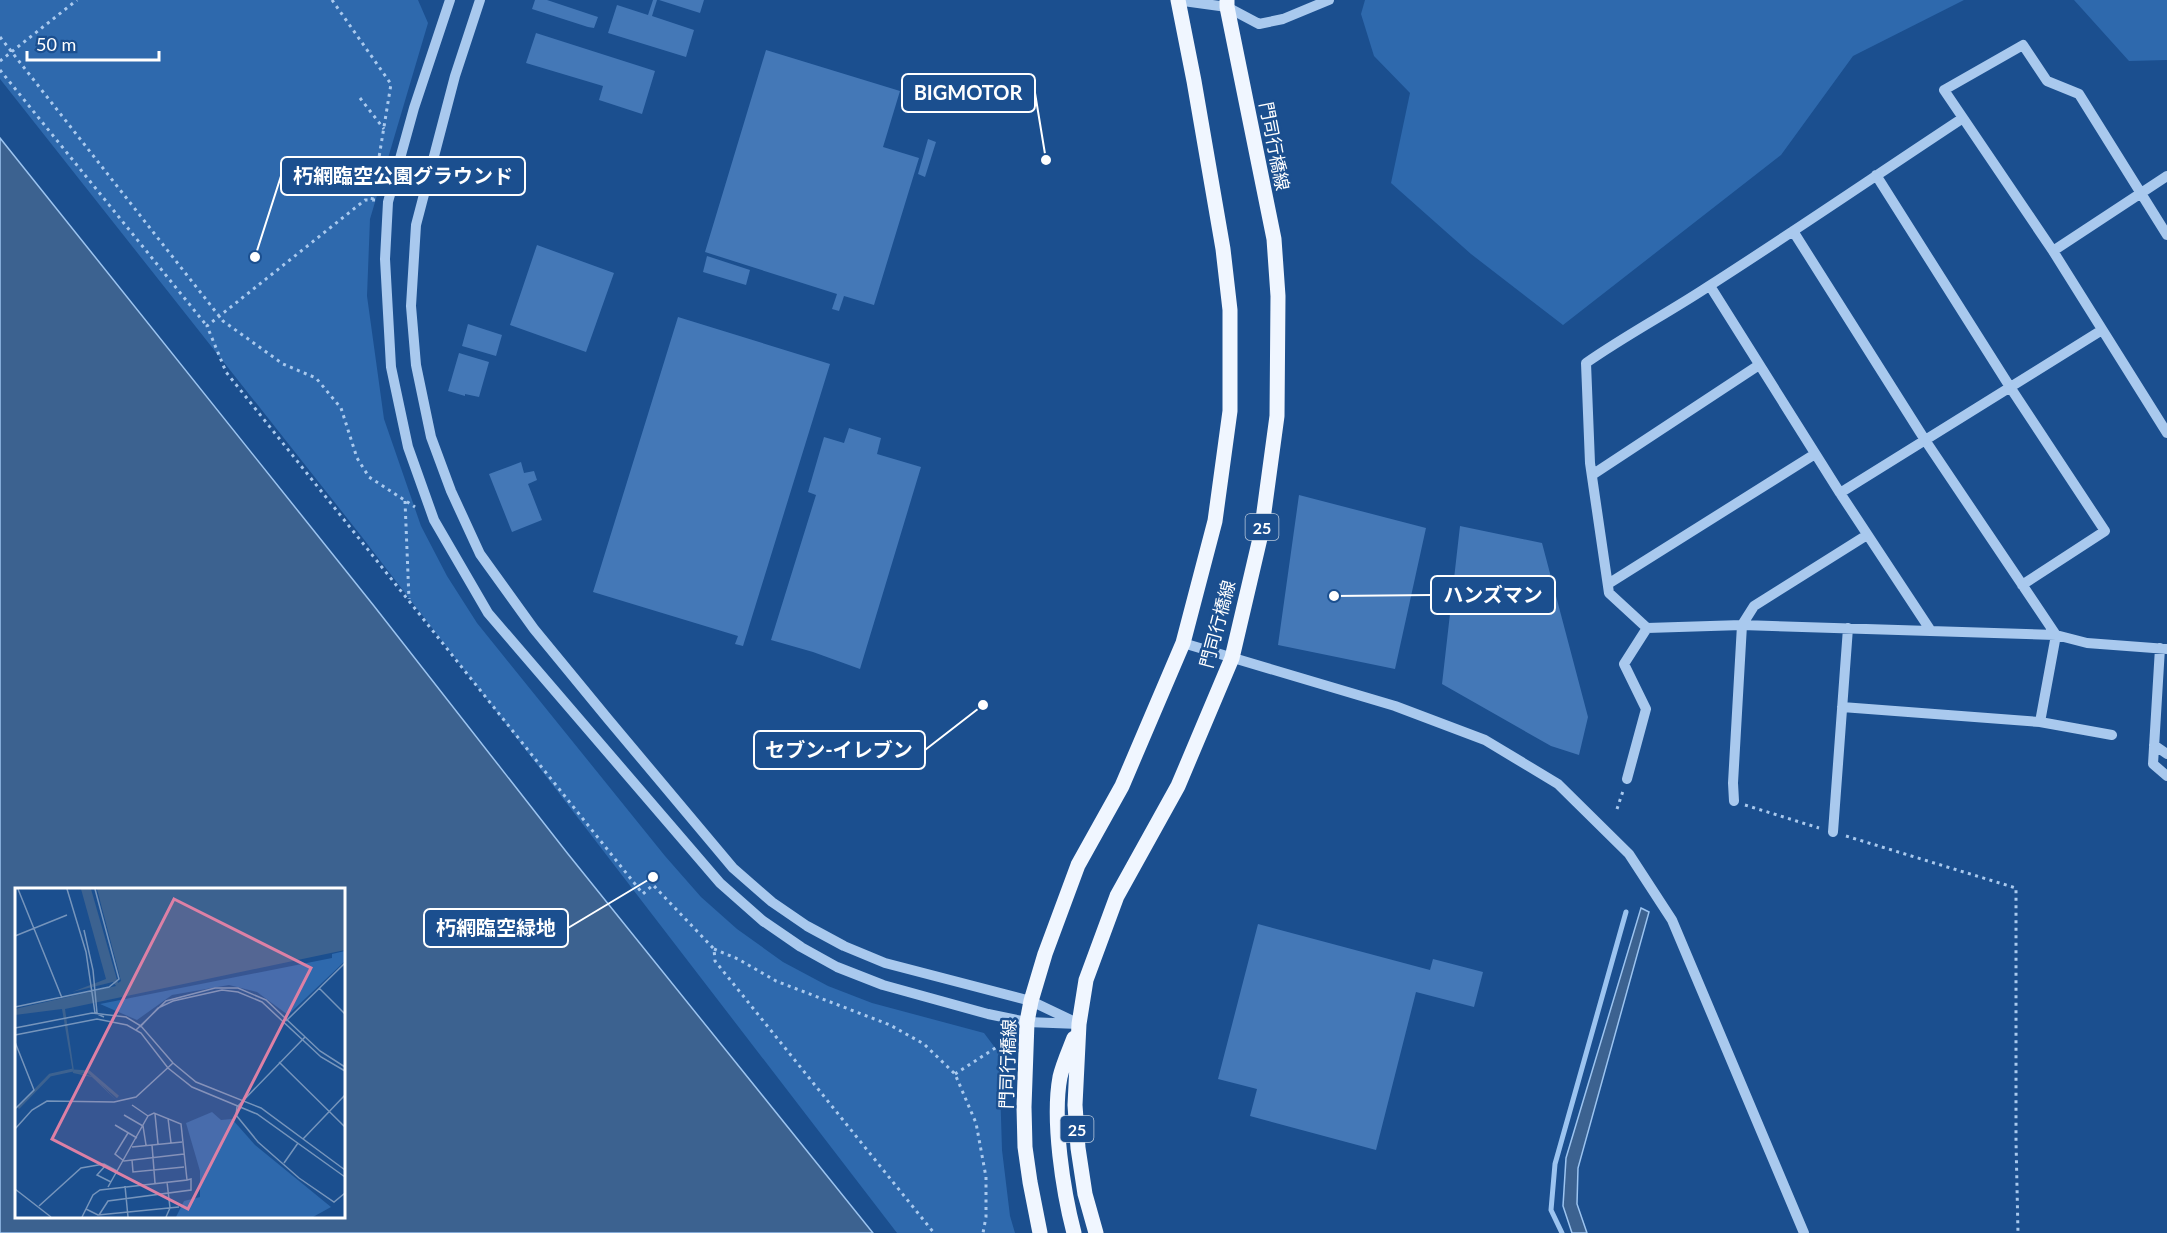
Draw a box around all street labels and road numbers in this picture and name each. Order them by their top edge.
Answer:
street label: 門司行橋線 [1256,100,1294,192]
road number: 25 [1246,514,1278,540]
street label: 門司行橋線 [1195,578,1239,670]
street label: 門司行橋線 [994,1019,1020,1109]
road number: 25 [1060,1116,1094,1142]

